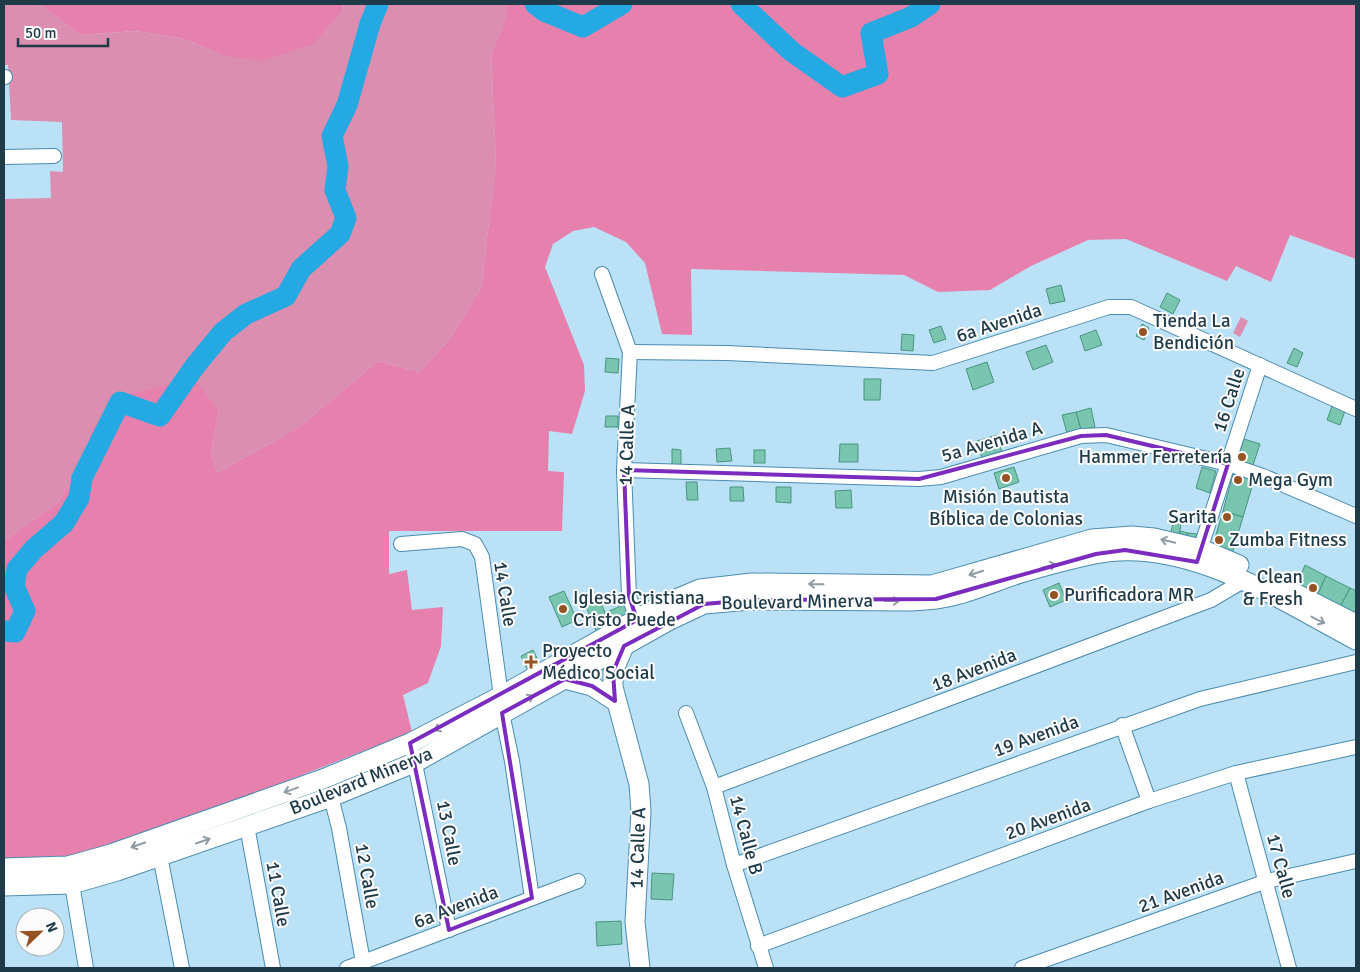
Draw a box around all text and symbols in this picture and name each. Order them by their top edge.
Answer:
scale bar [18,15,108,47]
text: 50 m [25,24,56,42]
street label: 6a Avenida [953,298,1045,348]
place label: Tienda La Bendición [1153,309,1234,355]
marker: Tienda La Bendición [1137,326,1149,338]
street label: 16 Calle [1207,365,1251,435]
street label: 14 Calle A [614,403,640,486]
street label: 5a Avenida A [939,416,1046,468]
place label: Hammer Ferretería [1078,445,1232,469]
marker: Hammer Ferretería [1236,451,1248,463]
place label: Mega Gym [1248,468,1333,492]
marker: Misión Bautista Bíblica de Colonias [1000,472,1012,484]
marker: Mega Gym [1232,474,1244,486]
place label: Misión Bautista Bíblica de Colonias [929,485,1083,531]
place label: Sarita [1168,505,1217,529]
marker: Sarita [1221,511,1233,523]
place label: Zumba Fitness [1229,528,1347,552]
marker: Zumba Fitness [1213,534,1225,546]
one-way arrow [1161,536,1177,545]
street label: 14 Calle [488,560,522,628]
one-way arrow [1041,561,1057,570]
place label: Clean & Fresh [1243,565,1303,611]
one-way arrow [969,569,985,579]
one-way arrow [808,579,824,588]
marker: Clean & Fresh [1307,582,1319,594]
place label: Purificadora MR [1064,583,1194,607]
place label: Iglesia Cristiana Cristo Puede [573,586,705,632]
street label: Boulevard Minerva [721,589,873,615]
marker: Purificadora MR [1048,589,1060,601]
one-way arrow [884,596,900,606]
marker: Iglesia Cristiana Cristo Puede [557,603,569,615]
one-way arrow [1310,616,1325,625]
place label: Proyecto Médico Social [542,639,655,685]
street label: 18 Avenida [928,643,1020,697]
marker: Proyecto Médico Social [524,655,538,669]
one-way arrow [520,694,534,704]
street label: 19 Avenida [990,709,1082,763]
one-way arrow [434,723,449,732]
street label: Boulevard Minerva [286,741,436,821]
one-way arrow [284,786,300,795]
street label: 14 Calle B [724,792,768,878]
street label: 20 Avenida [1002,792,1094,846]
street label: 13 Calle [431,798,467,868]
street label: 14 Calle A [625,806,651,889]
street label: 17 Calle [1261,831,1301,901]
one-way arrow [195,836,210,845]
one-way arrow [131,841,147,850]
street label: 12 Calle [349,841,385,911]
street label: 11 Calle [260,859,296,929]
street label: 21 Avenida [1135,865,1227,919]
street label: 6a Avenida [410,880,502,934]
north arrow [15,907,65,957]
text: N [42,919,61,935]

